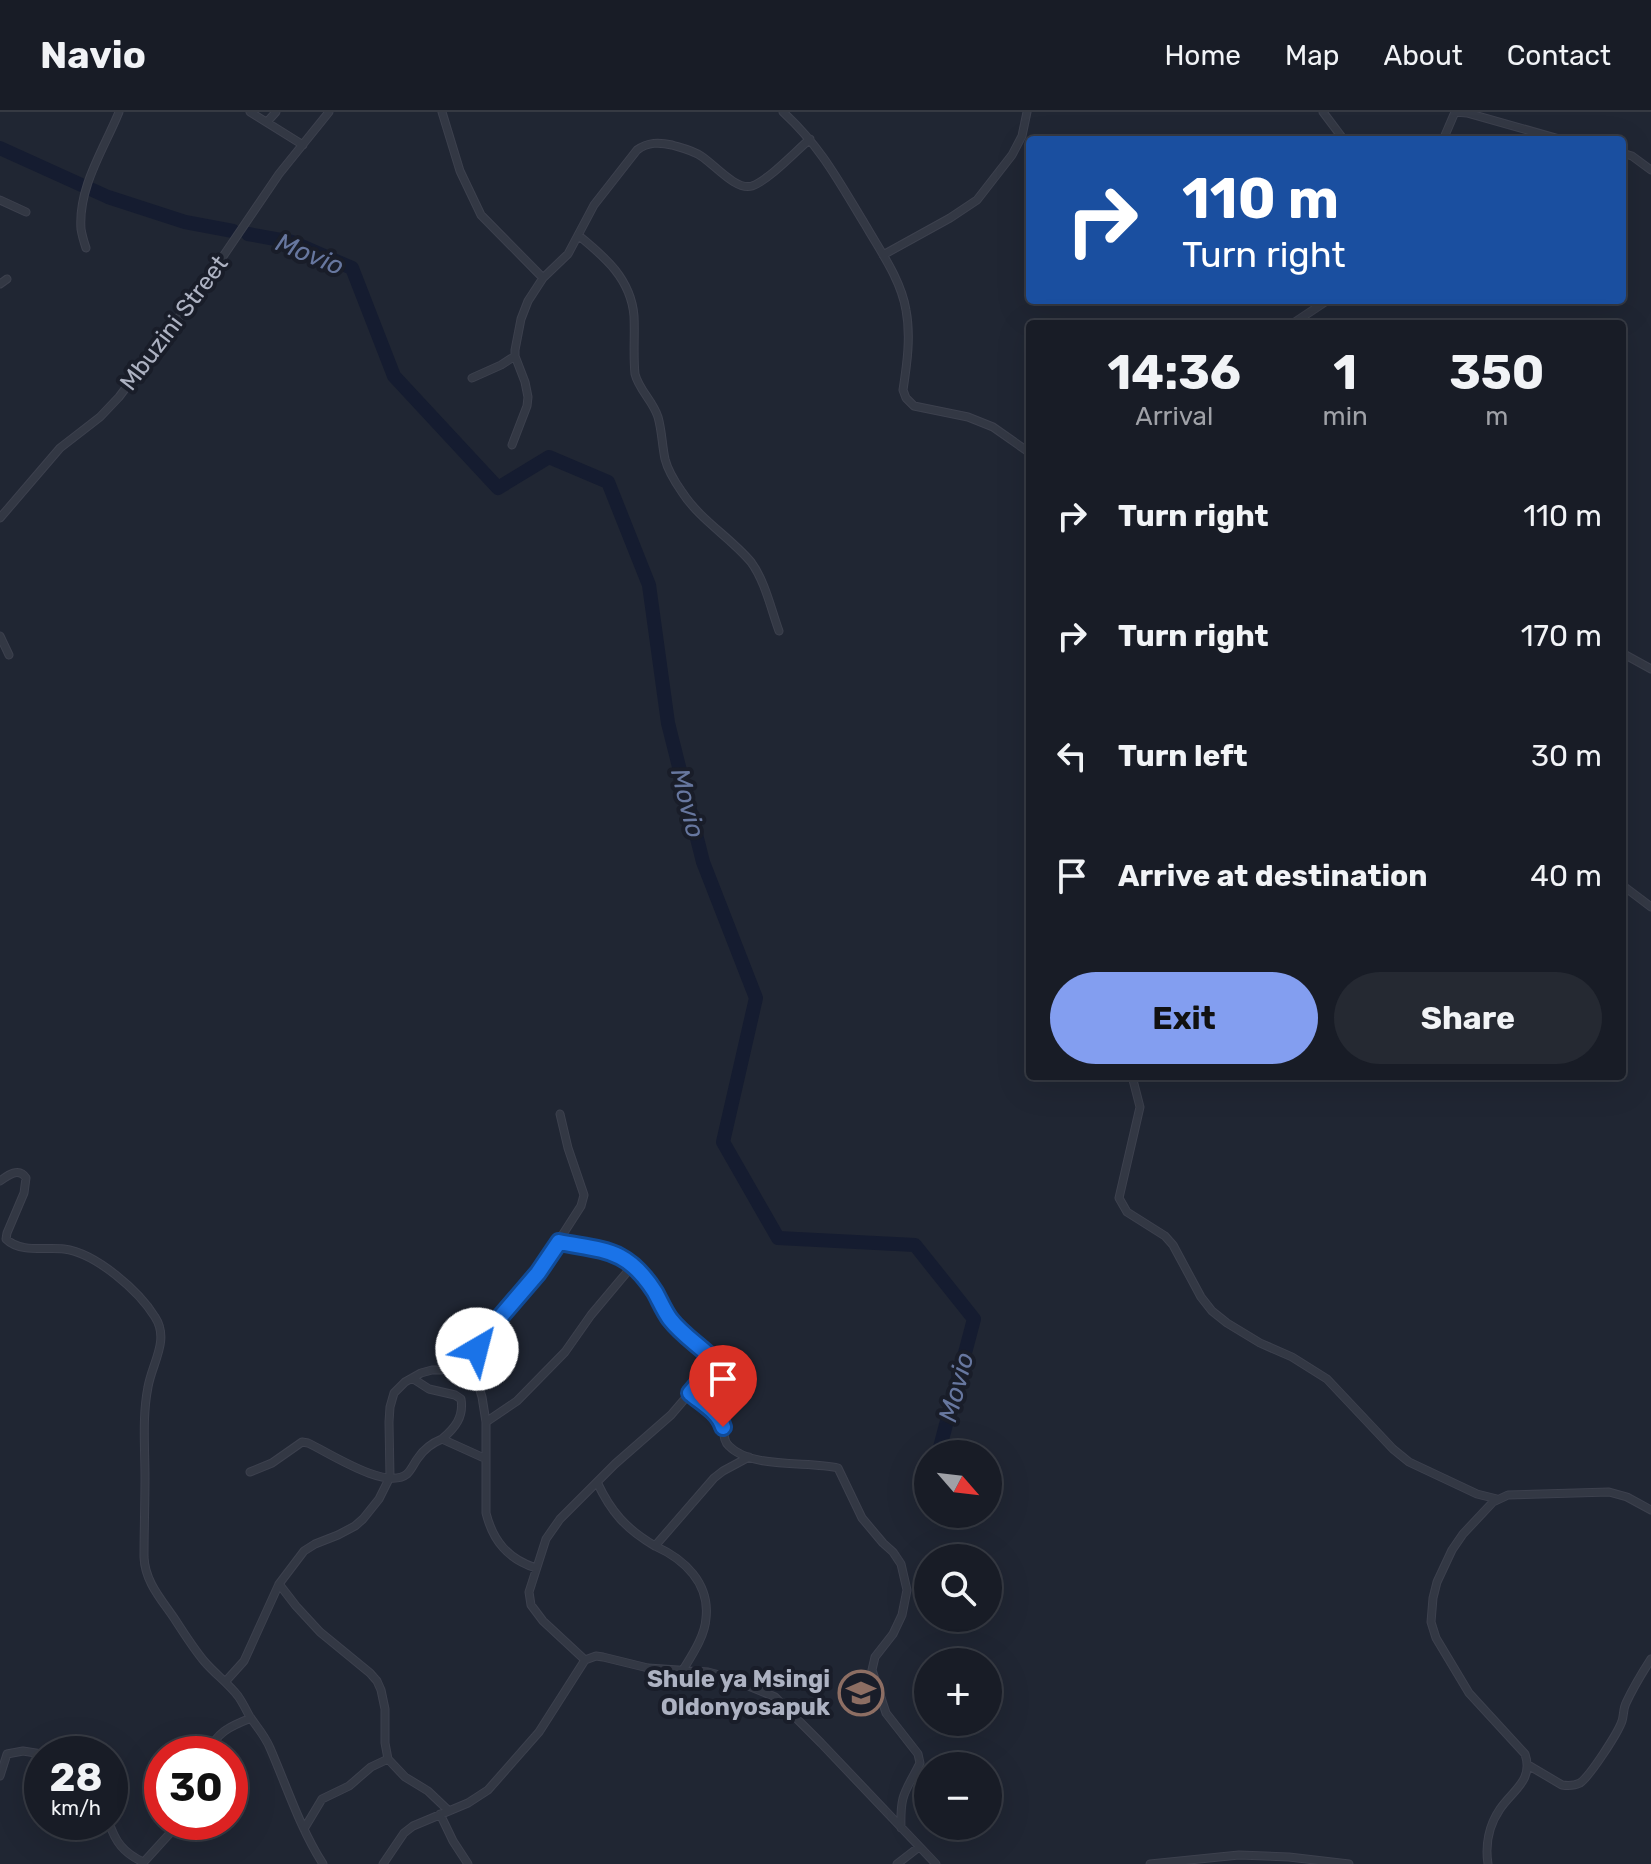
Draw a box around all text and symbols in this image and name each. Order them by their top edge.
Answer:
text: Navio [40,32,146,78]
text: Home [1164,39,1241,72]
text: Map [1285,39,1339,72]
text: About [1383,39,1463,72]
text: Contact [1507,39,1611,72]
text: 110 m [1182,166,1339,232]
icon: right [1050,168,1154,272]
water label: Movio [271,227,348,282]
text: Turn right [1182,233,1346,276]
street label: Mbuzini Street [114,250,234,396]
text: 14:36 [1108,344,1241,401]
text: 1 [1333,344,1357,401]
text: 350 [1449,344,1545,401]
text: Arrival [1135,401,1213,432]
text: min [1323,401,1368,432]
text: m [1485,401,1508,432]
icon: right [1050,494,1094,538]
text: Turn right [1118,498,1269,534]
text: 110 m [1523,498,1602,534]
icon: right [1050,614,1094,658]
text: Turn right [1118,618,1269,654]
text: 170 m [1521,618,1602,654]
icon: left [1050,734,1094,778]
text: Turn left [1118,738,1248,774]
text: 30 m [1531,738,1602,774]
water label: Movio [664,765,711,841]
icon: arrive [1050,854,1094,898]
text: Arrive at destination [1118,858,1428,894]
text: 40 m [1530,858,1602,894]
button: Exit [1050,972,1318,1064]
button: Share [1334,972,1602,1064]
position arrow [435,1307,519,1391]
pin [689,1345,757,1427]
water label: Movio [932,1349,981,1425]
icon: arrive [701,1357,745,1401]
north arrow [914,1440,1002,1528]
map controls [914,1440,1002,1840]
button: search [914,1544,1002,1632]
button: + [914,1648,1002,1736]
place label: Shule ya Msingi Oldonyosapuk [647,1665,830,1721]
school or university icon: Shule ya Msingi Oldonyosapuk [837,1669,885,1717]
speed limit sign: 30 [144,1736,248,1840]
button: − [914,1752,1002,1840]
text: 28 [49,1754,103,1801]
text: km/h [51,1796,101,1820]

